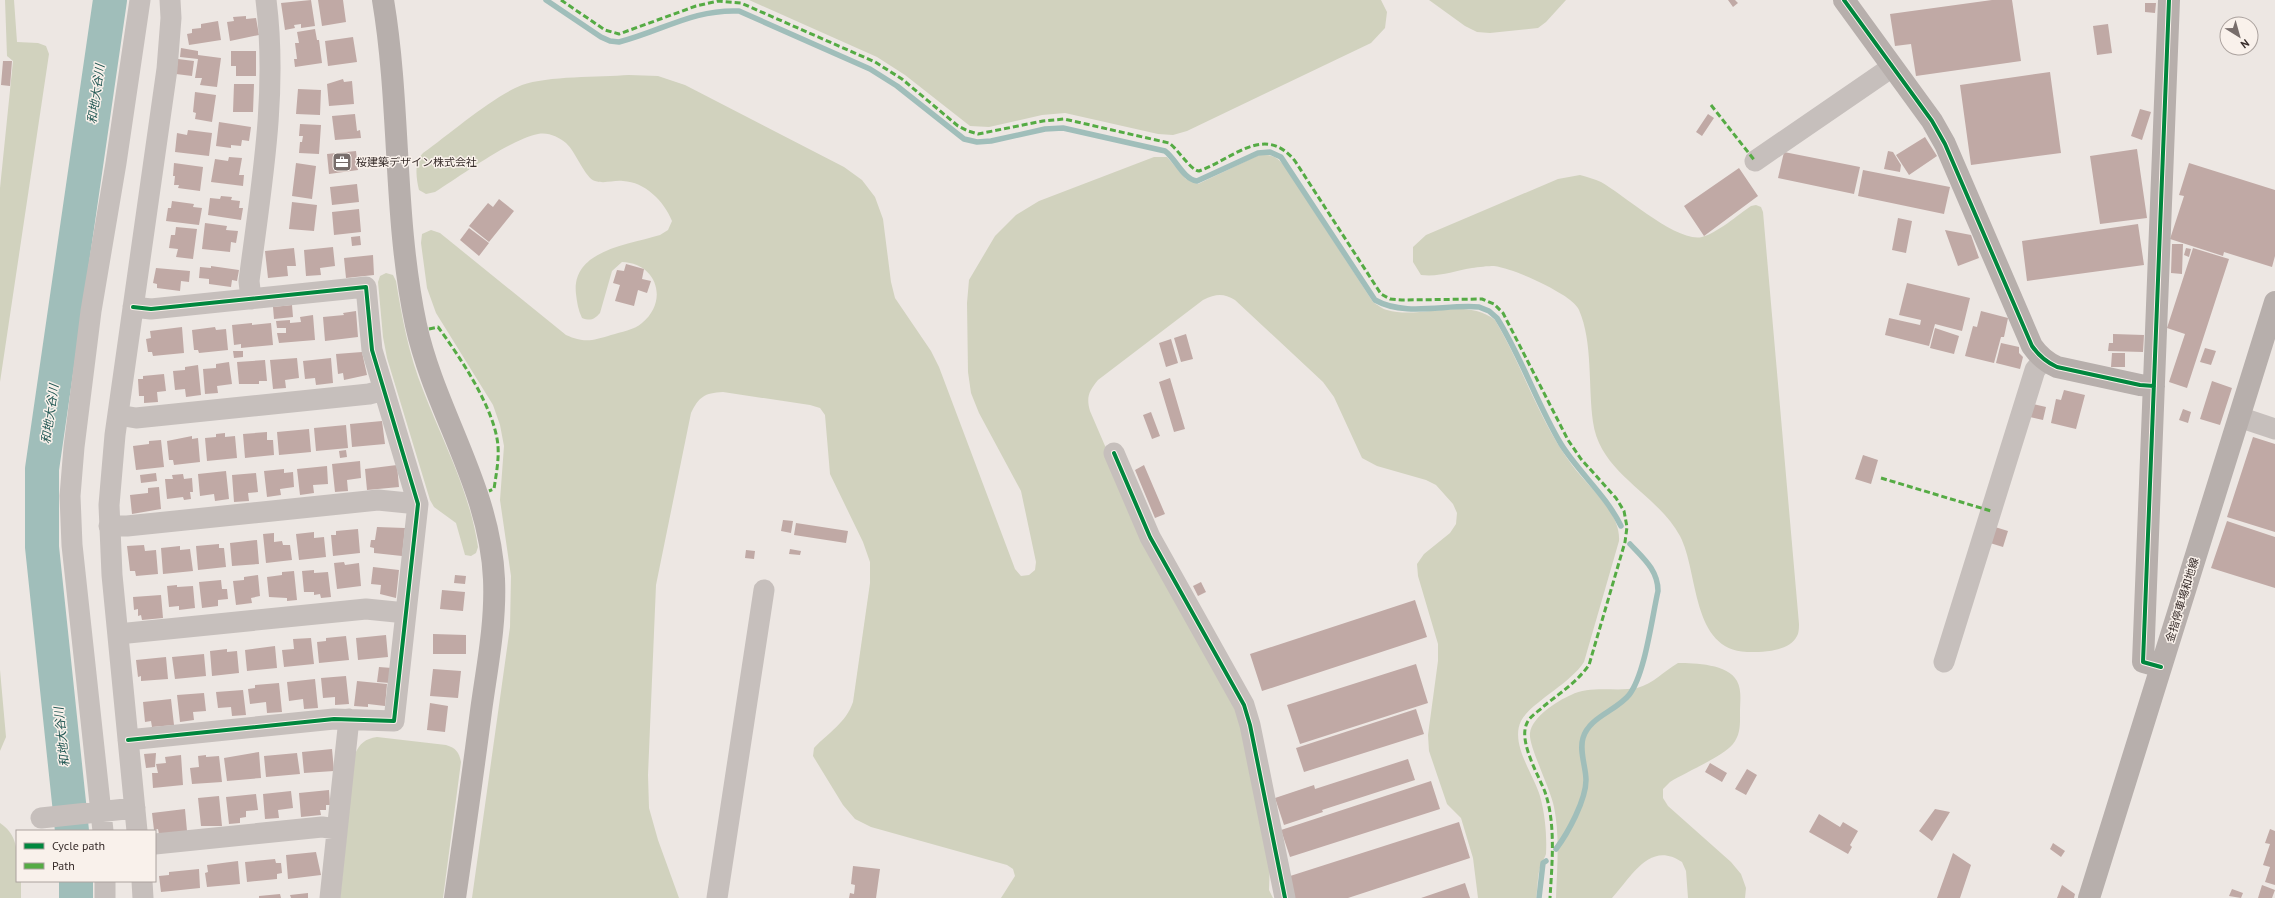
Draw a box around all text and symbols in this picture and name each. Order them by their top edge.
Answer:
north arrow [2219,16,2259,56]
text: N [2238,36,2252,52]
water label: 和地大谷川 [84,61,107,125]
office icon: 桜建築デザイン株式会社 [331,151,353,173]
place label: 桜建築デザイン株式会社 [356,155,477,169]
water label: 和地大谷川 [38,381,61,445]
street label: 金指停車場和地線 [2162,556,2202,644]
water label: 和地大谷川 [51,704,72,768]
legend [16,830,156,882]
text: Cycle path [52,838,105,853]
text: Path [52,858,75,873]

